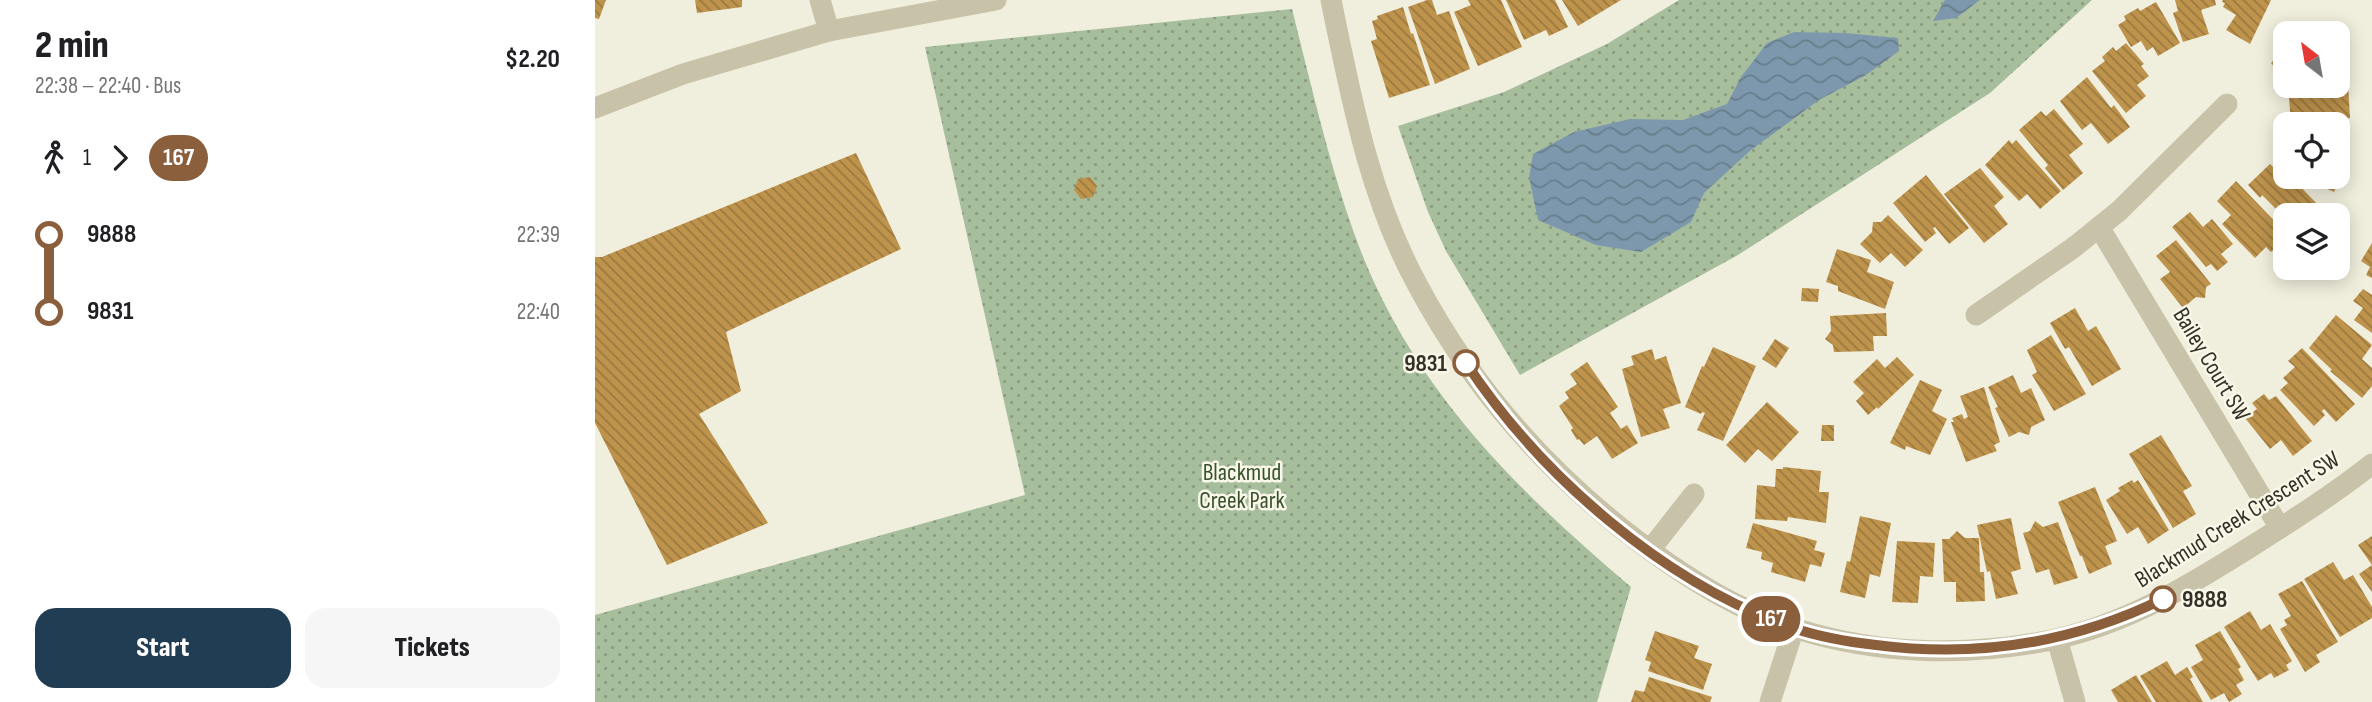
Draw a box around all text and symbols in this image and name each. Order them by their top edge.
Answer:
north arrow [2273,21,2350,98]
map controls [2273,21,2350,280]
text: 2 min [35,23,109,68]
text: $2.20 [505,44,560,75]
text: 22:38 – 22:40 · Bus [35,72,181,100]
button: locate [2273,112,2350,189]
icon: walk [35,139,73,177]
icon: forward [101,139,139,177]
text: 167 [163,143,194,172]
text: 1 [83,144,91,172]
button: layers [2273,203,2350,280]
text: 9888 [87,219,136,250]
text: 22:39 [517,221,560,249]
text: 9831 [87,296,133,327]
text: 22:40 [517,298,560,326]
street label: Bailey Court SW [2166,302,2257,427]
place label: 9831 [1404,349,1448,378]
marker: 9831 [1453,350,1479,376]
street label: Blackmud Creek Crescent SW [2130,444,2345,594]
park label: Blackmud Creek Park [1199,458,1285,515]
place label: 9888 [2182,585,2227,614]
marker: 9888 [2150,586,2176,612]
line badge: 167 [1731,596,1811,642]
text: 167 [1755,604,1787,633]
button: Start [35,608,291,688]
button: Tickets [305,608,560,688]

